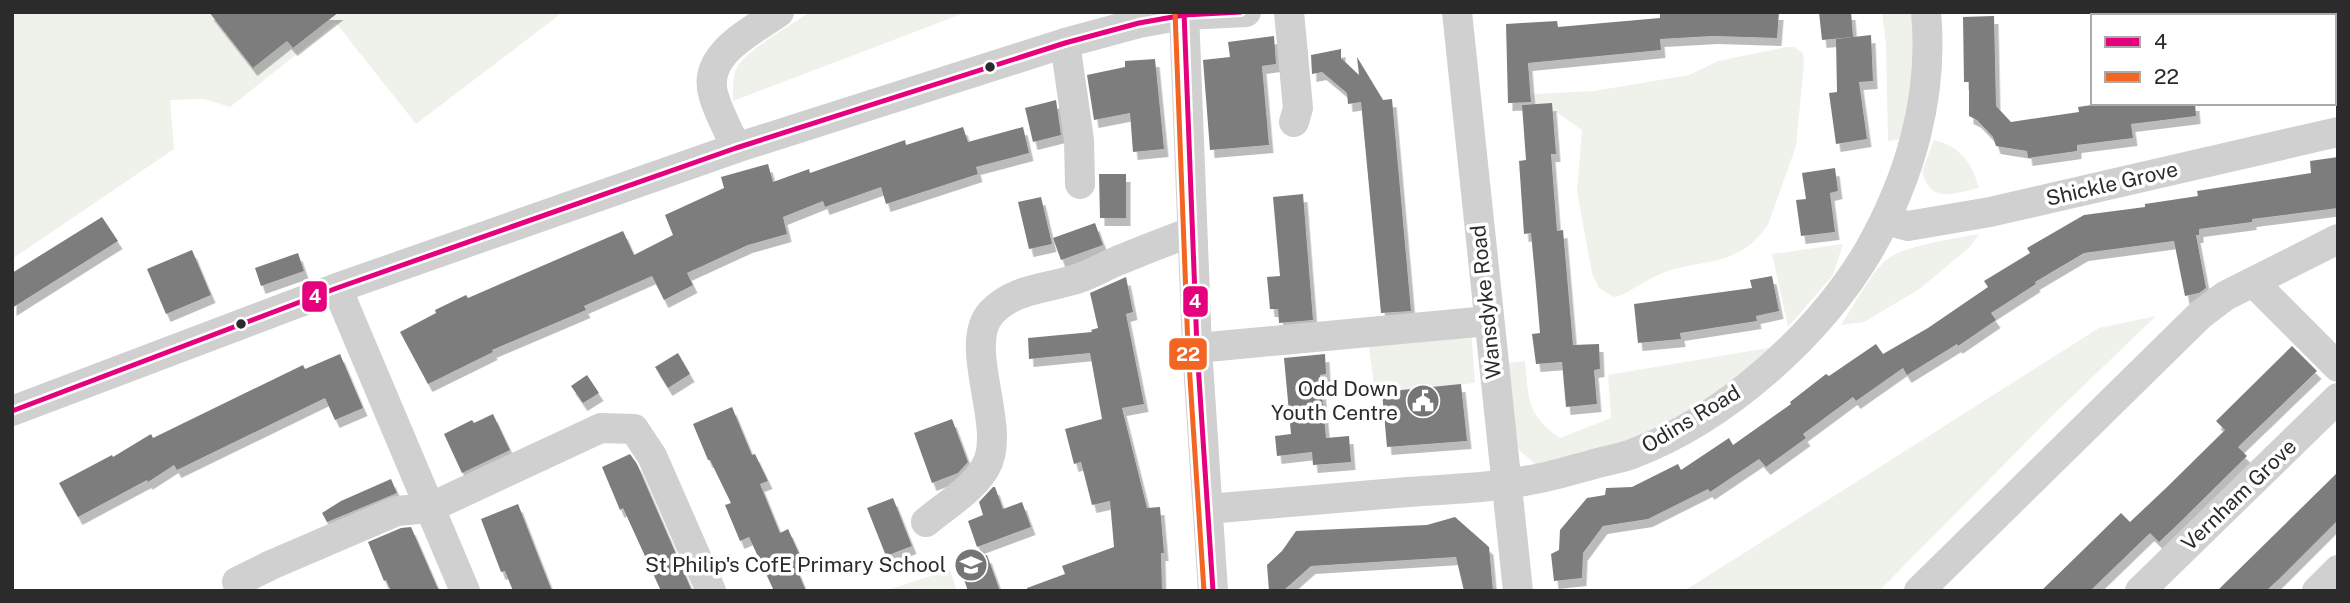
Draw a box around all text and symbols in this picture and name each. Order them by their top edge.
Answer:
legend [2091,14,2336,105]
text: 4 [2154,29,2167,54]
unlabelled marker [983,60,997,74]
text: 22 [2154,64,2179,89]
street label: Shickle Grove [2044,156,2180,211]
street label: Wansdyke Road [1465,224,1506,380]
line badge: 4 [301,280,328,313]
text: 4 [309,285,321,307]
line badge: 4 [1182,285,1209,318]
text: 4 [1189,290,1201,312]
unlabelled marker [234,317,248,331]
line badge: 22 [1168,337,1208,371]
text: 22 [1176,343,1200,365]
place label: Odd Down Youth Centre [1271,376,1398,425]
street label: Odins Road [1637,379,1745,458]
public building icon: Odd Down Youth Centre [1404,382,1442,420]
street label: Vernham Grove [2176,434,2301,556]
school or university icon: St Philip's CofE Primary School [952,546,990,584]
place label: St Philip's CofE Primary School [645,552,946,577]

